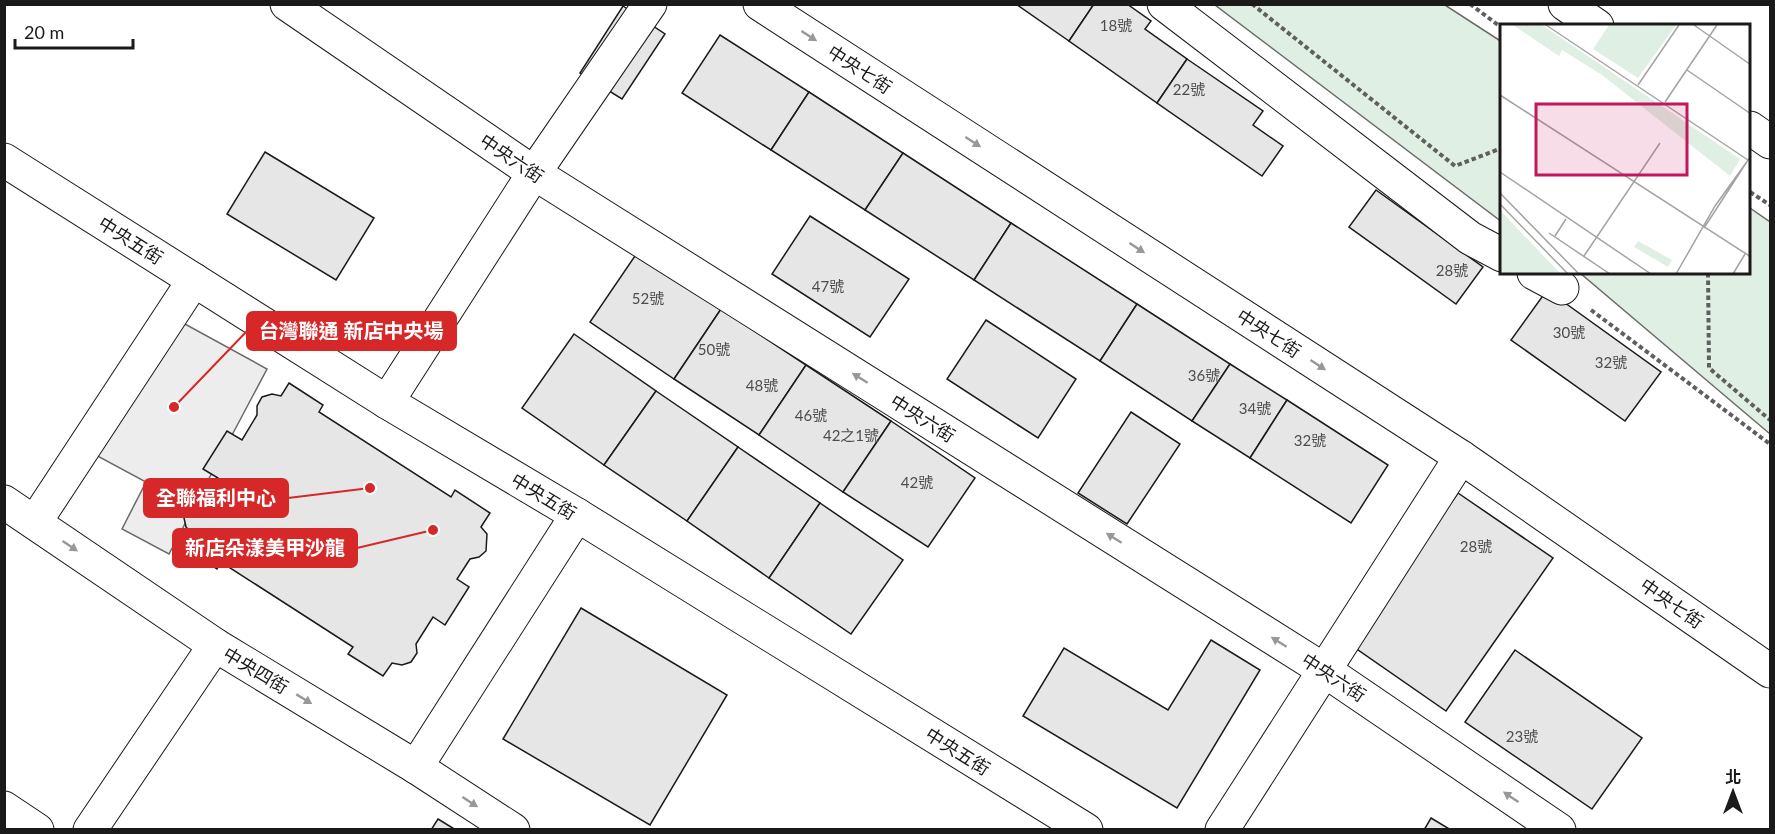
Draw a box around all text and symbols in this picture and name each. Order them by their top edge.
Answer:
scale bar [15,12,134,50]
house number: 18號 [1100,16,1132,34]
text: 20 m [24,21,64,43]
inset map [1500,24,1751,274]
one-way arrow [801,31,817,42]
street label: 中央七街 [824,40,896,98]
house number: 22號 [1173,80,1205,98]
street label: 中央六街 [476,129,548,187]
one-way arrow [965,136,981,147]
street label: 中央五街 [95,212,167,268]
one-way arrow [1129,242,1145,253]
house number: 28號 [1436,261,1468,279]
house number: 47號 [812,277,844,295]
house number: 52號 [632,289,664,307]
street label: 中央七街 [1233,304,1305,362]
callout: 台灣聯通 新店中央場 [247,312,456,350]
text: 台灣聯通 新店中央場 [259,318,443,342]
house number: 30號 [1553,323,1585,341]
house number: 50號 [698,340,730,358]
house number: 32號 [1595,353,1627,371]
one-way arrow [1310,359,1326,371]
house number: 36號 [1188,366,1220,384]
one-way arrow [852,373,868,384]
house number: 48號 [746,376,778,394]
street label: 中央六街 [887,390,959,446]
house number: 34號 [1239,399,1271,417]
house number: 46號 [795,406,827,424]
house number: 42之1號 [823,426,879,444]
house number: 32號 [1294,431,1326,449]
street label: 中央五街 [507,468,581,524]
house number: 42號 [901,473,933,491]
callout: 全聯福利中心 [144,479,288,517]
text: 全聯福利中心 [156,485,276,509]
callout: 新店朵漾美甲沙龍 [173,529,357,567]
one-way arrow [1106,532,1122,543]
text: 新店朵漾美甲沙龍 [185,535,345,559]
house number: 28號 [1460,537,1492,555]
one-way arrow [62,540,78,552]
street label: 中央七街 [1636,573,1708,633]
one-way arrow [1271,636,1287,647]
street label: 中央四街 [219,642,293,698]
street label: 中央六街 [1298,648,1370,706]
one-way arrow [296,693,312,704]
street label: 中央五街 [922,723,994,779]
house number: 23號 [1506,727,1538,745]
north arrow [1703,762,1763,822]
text: 北 [1725,767,1741,786]
one-way arrow [1503,791,1519,803]
one-way arrow [461,796,478,807]

